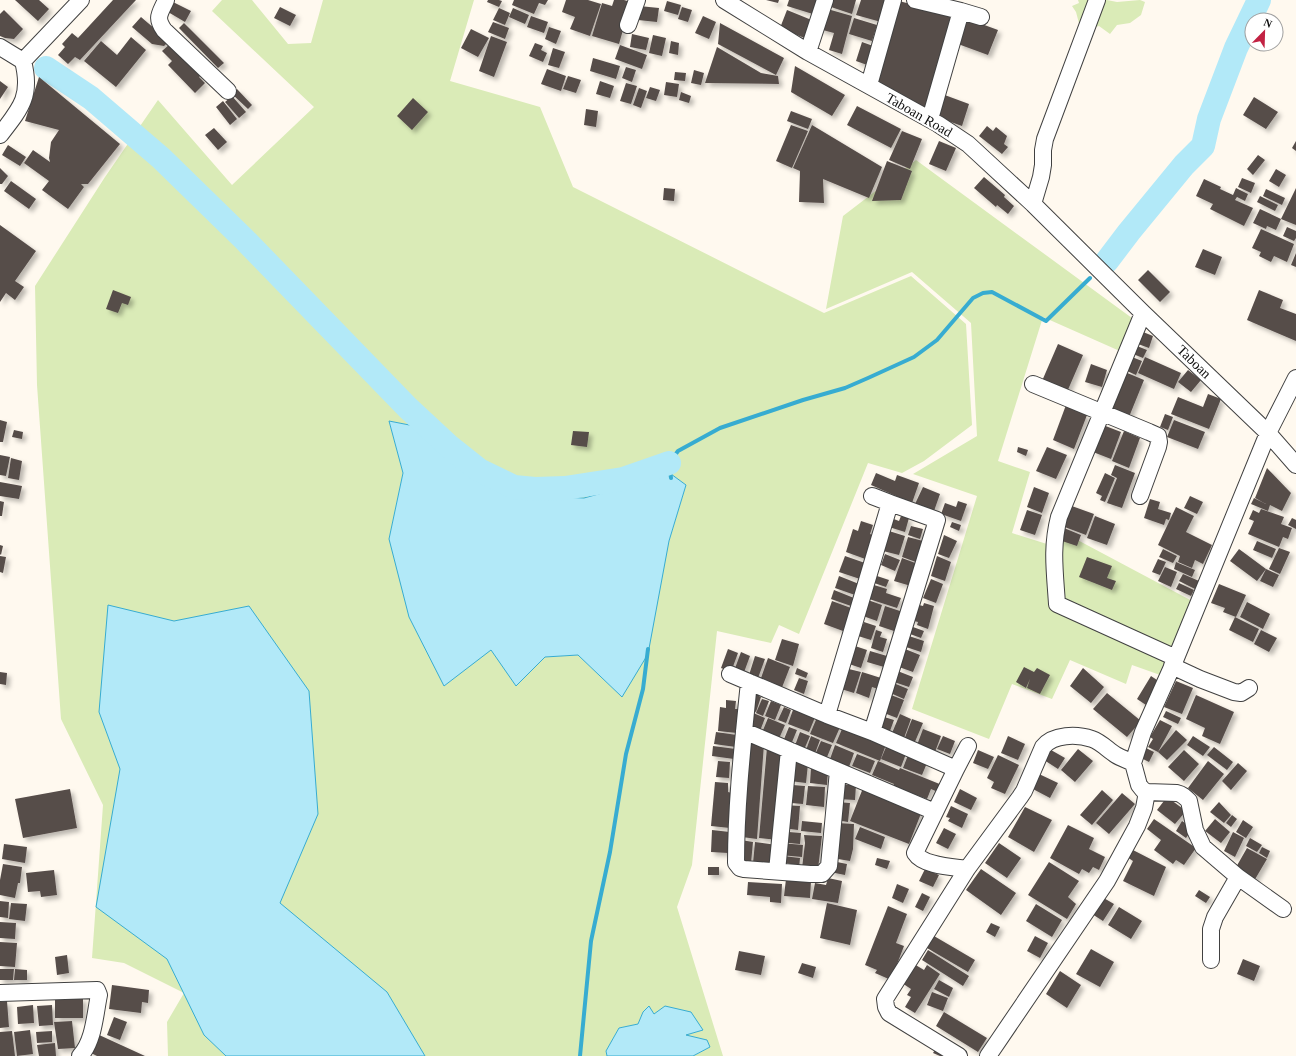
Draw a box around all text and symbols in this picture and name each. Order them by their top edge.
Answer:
north arrow [1244,12,1284,52]
text: N [1262,16,1274,30]
street label: Taboan Road [883,90,955,140]
street label: Taboan [1174,342,1214,382]

